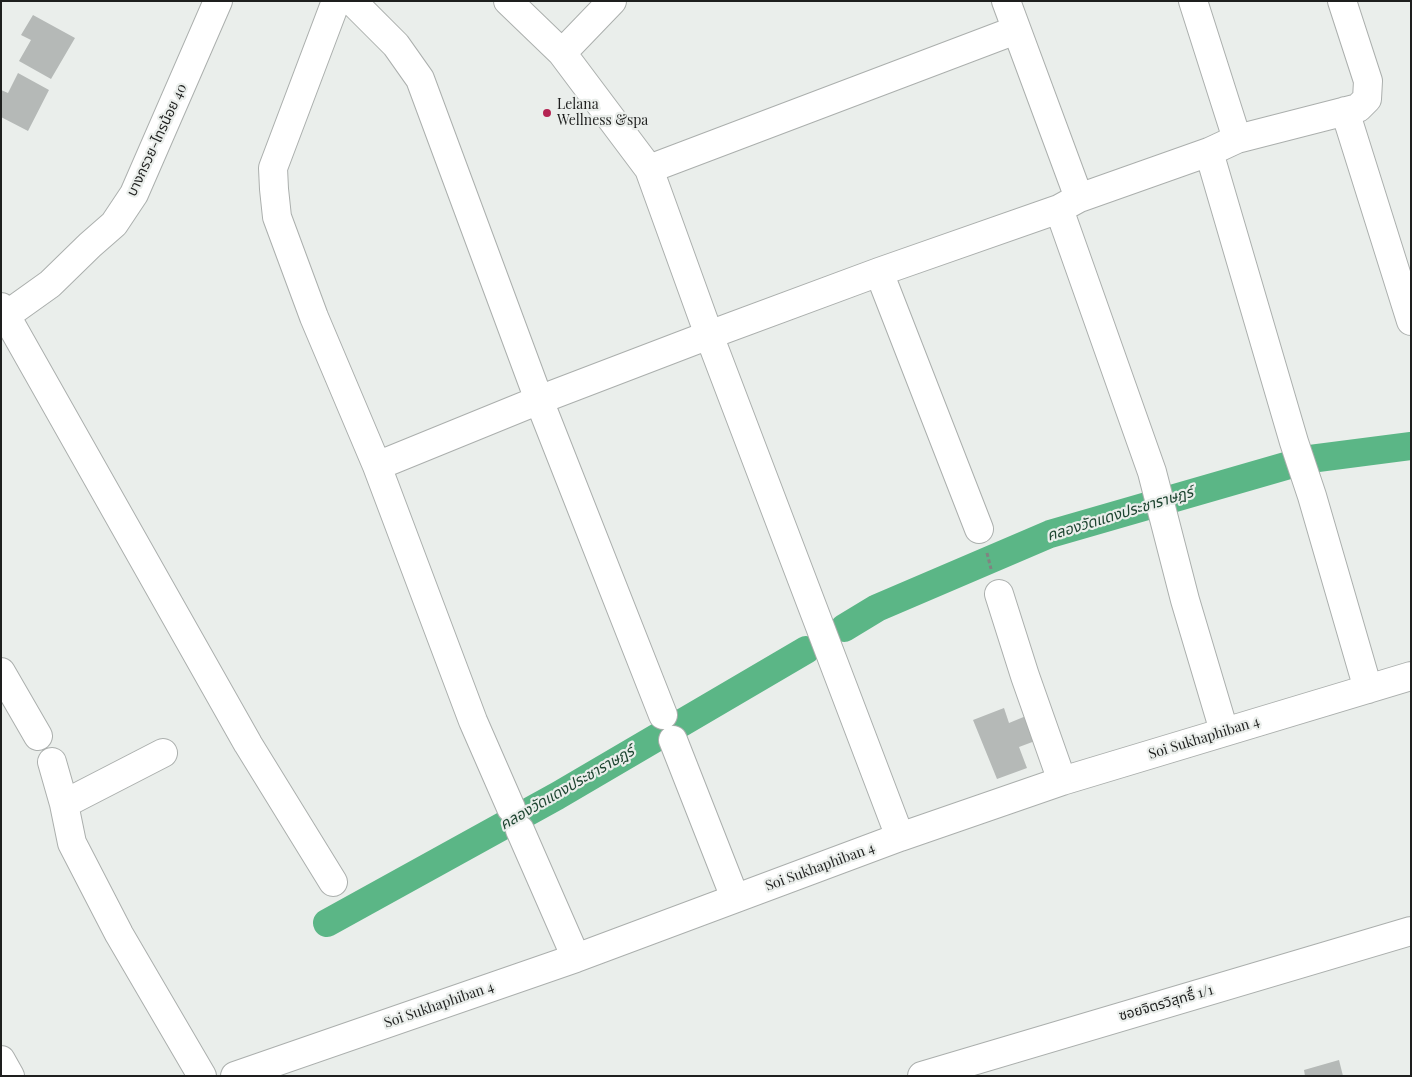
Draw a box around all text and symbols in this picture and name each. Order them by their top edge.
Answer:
street label: บางกรวย-ไทรน้อย 40 [124,81,190,199]
place label: Lelana Wellness &spa [557,97,648,130]
marker: Lelana Wellness &spa [541,107,553,119]
water label: คลองวัดแดงประชาราษฎร์ [1045,483,1195,545]
street label: Soi Sukhaphiban 4 [1147,713,1261,763]
water label: คลองวัดแดงประชาราษฎร์ [497,742,637,834]
street label: Soi Sukhaphiban 4 [763,839,877,895]
street label: Soi Sukhaphiban 4 [382,978,496,1032]
street label: ซอยจิตรวิสุทธื์ 1/1 [1117,982,1215,1024]

